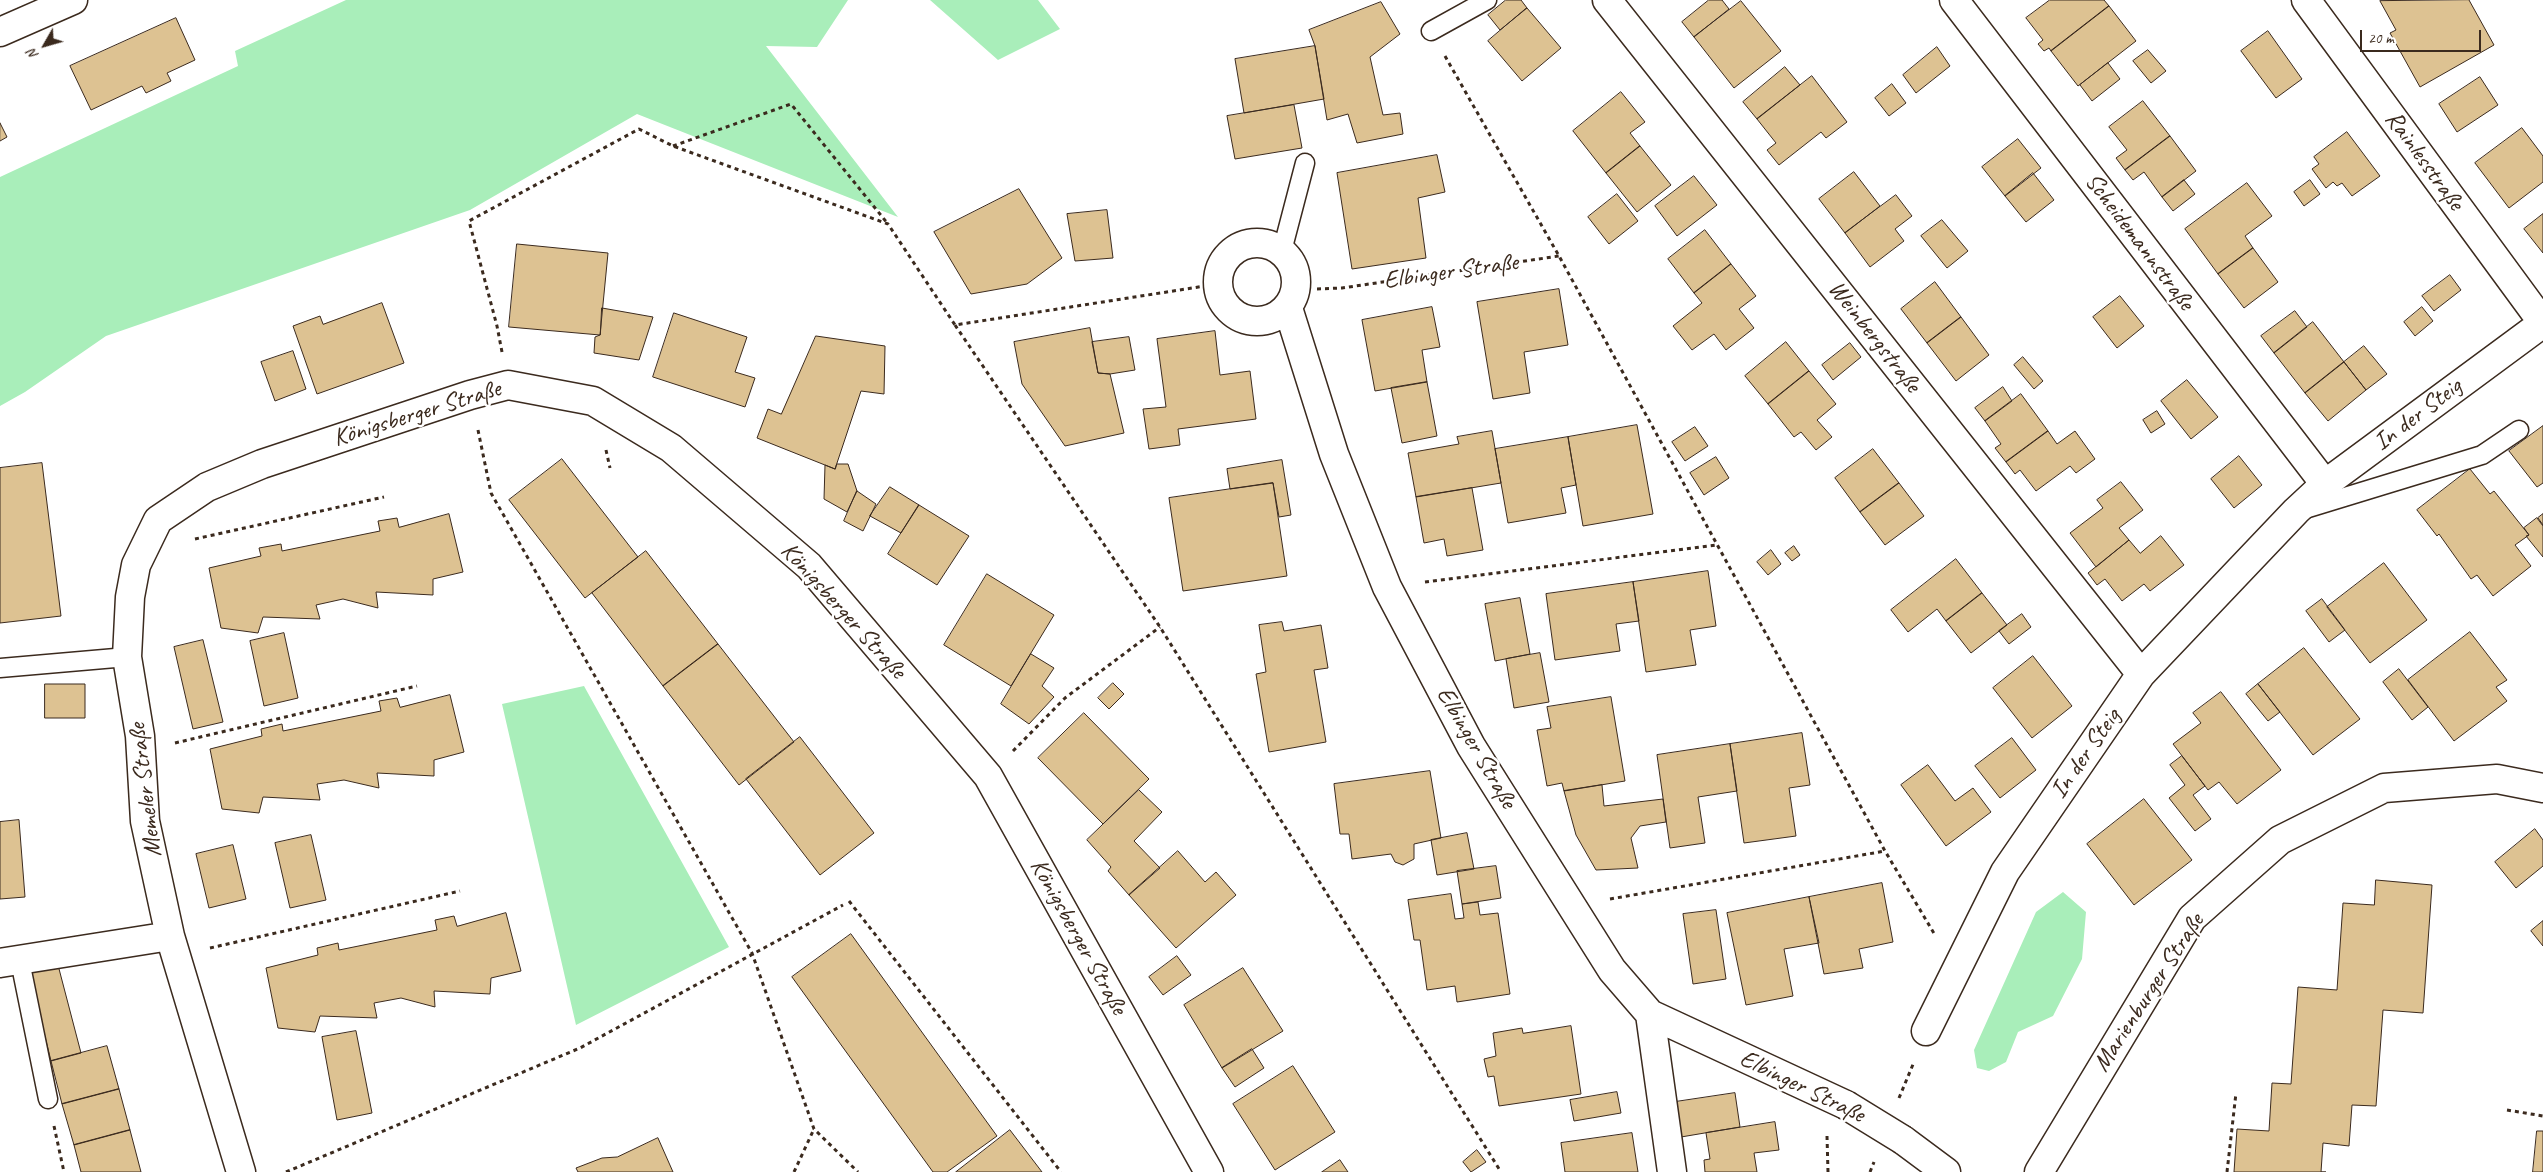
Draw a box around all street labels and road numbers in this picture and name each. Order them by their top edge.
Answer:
street label: Rainlesstraße [2378,105,2470,217]
street label: Scheidemannstraße [2078,168,2200,316]
street label: Elbinger Straße [1382,248,1520,296]
street label: Weinbergstraße [1821,275,1927,399]
street label: In der Steig [2368,372,2468,458]
street label: Königsberger Straße [330,374,504,454]
street label: Königsberger Straße [774,536,912,686]
street label: Elbinger Straße [1429,682,1523,814]
street label: In der Steig [2044,703,2128,805]
street label: Memeler Straße [123,721,169,859]
street label: Königsberger Straße [1023,854,1133,1020]
street label: Marienburger Straße [2087,908,2211,1078]
street label: Elbinger Straße [1735,1044,1869,1130]

